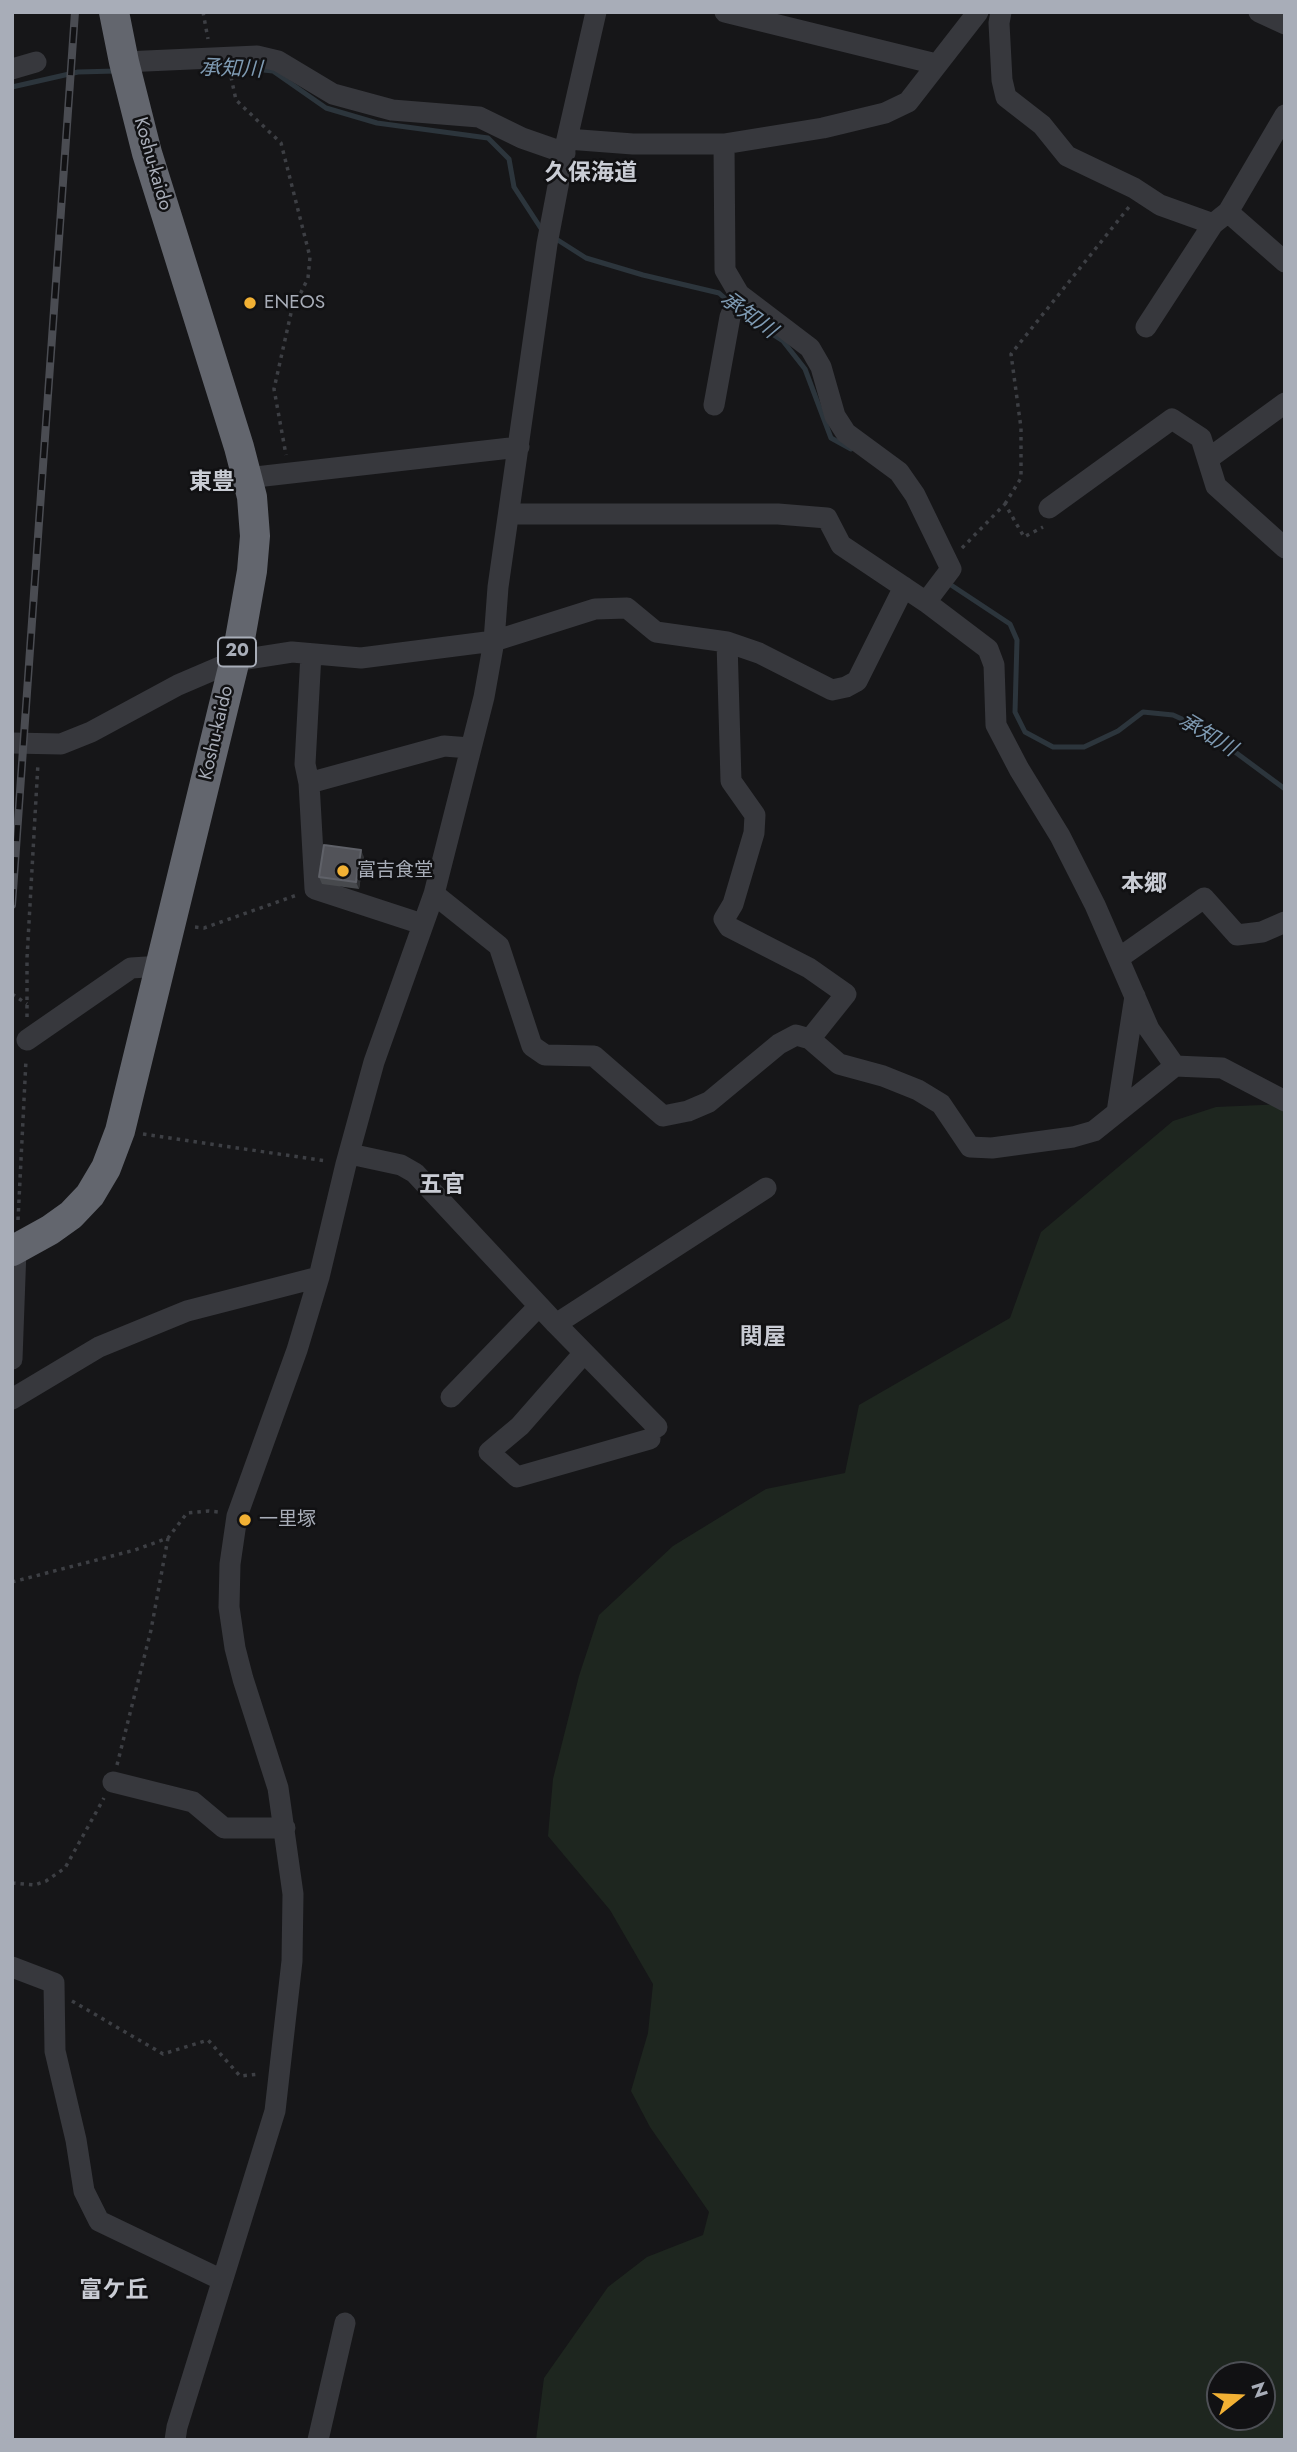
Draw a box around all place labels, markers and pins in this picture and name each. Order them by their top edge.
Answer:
place label: ENEOS [264,292,325,314]
marker: ENEOS [242,295,258,311]
place label: 富吉食堂 [357,860,433,882]
marker: 富吉食堂 [335,863,351,879]
place label: 一里塚 [259,1509,316,1531]
marker: 一里塚 [237,1512,253,1528]

